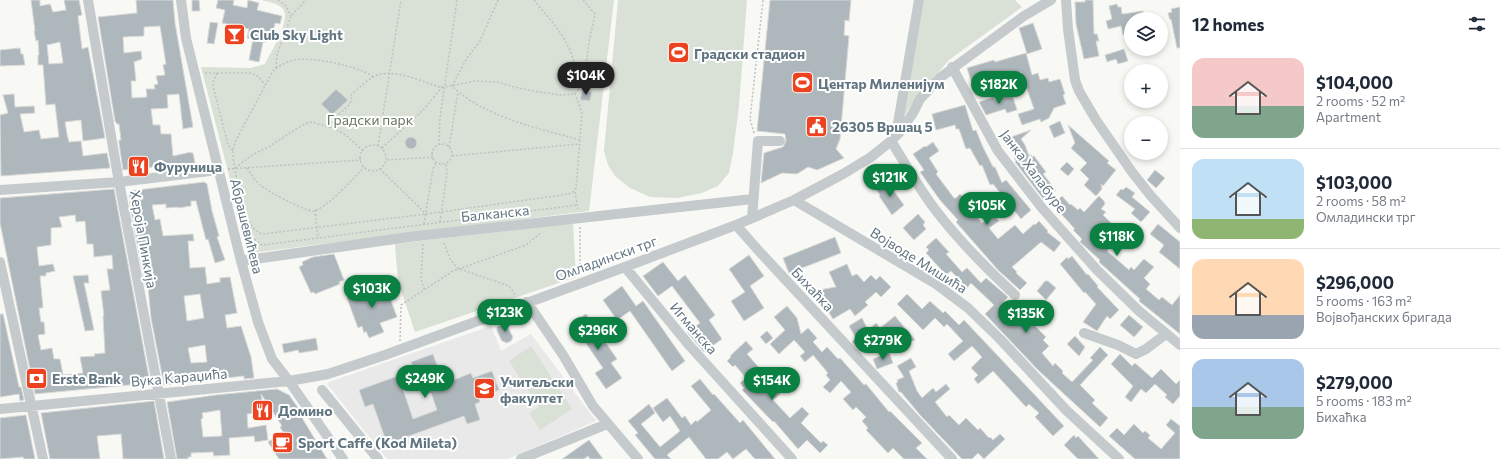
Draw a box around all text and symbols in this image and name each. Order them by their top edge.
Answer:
map controls [1124,12,1168,160]
button: layers [1124,12,1168,56]
icon: filters [1466,13,1488,35]
text: 12 homes [1192,14,1264,35]
bar icon: Club Sky Light [222,21,248,47]
place label: Club Sky Light [250,26,343,43]
sports icon: Градски стадион [665,40,691,66]
place label: Градски стадион [694,45,805,62]
pin: $104K [558,62,614,96]
button: + [1124,64,1168,108]
text: $104K [566,67,606,83]
sports icon: Центар Миленијум [790,70,816,96]
pin: $182K [971,71,1027,105]
text: $104,000 [1316,72,1393,93]
icon: home [1224,74,1272,122]
place label: Центар Миленијум [818,75,945,92]
text: $182K [980,76,1018,92]
text: 2 rooms · 52 m² [1316,93,1405,109]
text: Apartment [1316,109,1381,125]
park label: Градски парк [327,111,414,128]
public building icon: 26305 Вршац 5 [804,113,830,139]
button: − [1124,116,1168,160]
place label: 26305 Вршац 5 [832,118,933,135]
street label: Јанка Халабуре [997,126,1071,216]
restaurant icon: Фуруница [125,153,151,179]
place label: Фуруница [154,158,222,175]
pin: $121K [862,164,918,198]
text: $121K [872,169,908,185]
text: $103,000 [1316,172,1392,193]
icon: home [1224,175,1272,223]
street label: Абрашевићева [227,176,267,276]
street label: Хероја Пинкија [127,189,161,289]
pin: $105K [959,192,1015,226]
text: 2 rooms · 58 m² [1316,193,1406,209]
text: $105K [968,197,1006,213]
street label: Балканска [460,201,530,225]
text: Омладински трг [1316,209,1415,225]
street label: Војводе Мишића [867,223,971,297]
pin: $118K [1089,223,1145,257]
text: $118K [1099,228,1135,244]
street label: Омладински трг [553,232,659,284]
street label: Бихаћка [788,263,838,315]
text: $296,000 [1316,272,1394,293]
pin: $103K [344,275,400,309]
icon: home [1224,275,1272,323]
text: $103K [353,280,391,296]
text: 5 rooms · 163 m² [1316,293,1412,309]
street label: Игманска [667,298,721,358]
pin: $123K [477,299,533,333]
pin: $135K [998,300,1054,334]
text: $123K [486,304,524,320]
text: $135K [1007,305,1045,321]
text: Војвођанских бригада [1316,309,1452,325]
pin: $296K [570,317,626,351]
text: $296K [578,322,618,338]
pin: $279K [855,327,911,361]
text: $279K [864,332,902,348]
street label: Вука Караџића [130,364,228,390]
bank icon: Erste Bank [23,365,49,391]
pin: $249K [397,365,453,399]
pin: $154K [744,367,800,401]
place label: Erste Bank [52,370,121,387]
text: $249K [405,370,445,386]
text: $154K [753,372,791,388]
text: $279,000 [1316,372,1393,393]
place label: Учитељски факултет [500,373,574,406]
icon: home [1224,375,1272,423]
school or university icon: Учитељски факултет [472,376,498,402]
text: 5 rooms · 183 m² [1316,393,1412,409]
restaurant icon: Домино [249,397,275,423]
place label: Домино [278,402,333,419]
text: Бихаћка [1316,409,1366,425]
cafe icon: Sport Caffe (Kod Mileta) [269,429,295,455]
place label: Sport Caffe (Kod Mileta) [298,434,457,451]

